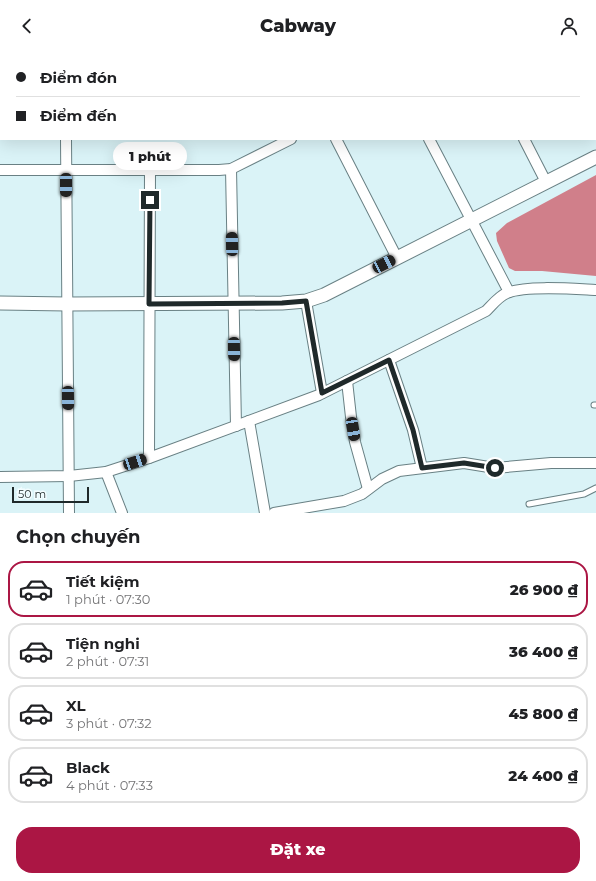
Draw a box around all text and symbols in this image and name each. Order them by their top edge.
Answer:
icon: back [16,15,38,37]
text: Cabway [260,15,336,37]
icon: person [558,15,580,37]
text: Điểm đón [40,68,117,87]
text: Điểm đến [40,106,117,125]
callout: 1 phút [113,142,187,170]
text: 1 phút [129,148,171,164]
car [60,173,72,197]
route end [141,191,159,209]
car [226,232,238,256]
car [371,253,397,275]
car [228,337,240,361]
car [62,386,74,410]
car [345,416,361,442]
car [122,453,148,471]
route start [486,459,504,477]
scale bar [12,485,89,504]
text: 50 m [18,487,46,501]
text: Chọn chuyến [16,526,141,548]
icon: car [18,571,54,607]
text: Tiết kiệm [66,572,140,591]
text: 26 900 ₫ [510,580,578,599]
text: 1 phút · 07:30 [66,591,150,607]
icon: car [18,633,54,669]
text: Tiện nghi [66,634,140,653]
text: 36 400 ₫ [509,642,578,661]
text: 2 phút · 07:31 [66,653,149,669]
icon: car [18,695,54,731]
text: XL [66,696,85,715]
text: 45 800 ₫ [509,704,578,723]
text: 3 phút · 07:32 [66,715,152,731]
icon: car [18,757,54,793]
text: Black [66,758,110,777]
text: 24 400 ₫ [508,766,578,785]
text: 4 phút · 07:33 [66,777,153,793]
button: Đặt xe [16,827,580,873]

